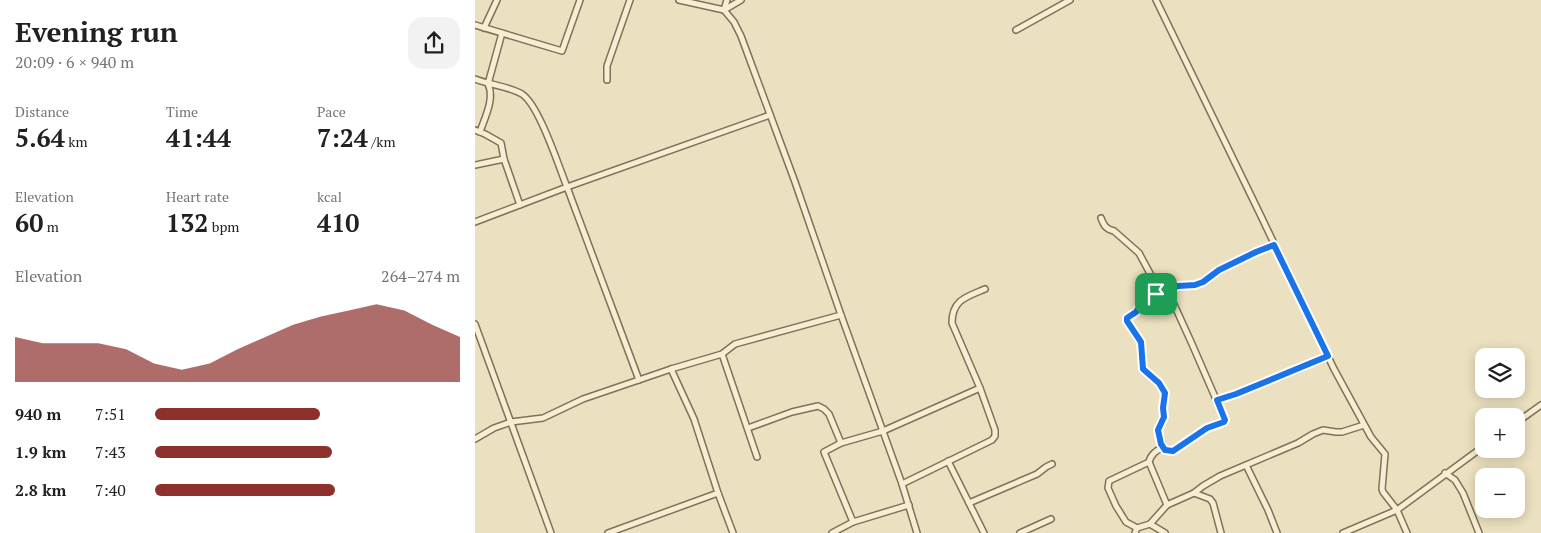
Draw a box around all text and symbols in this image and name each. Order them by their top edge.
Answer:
text: Evening run [15,13,178,50]
button: share [408,17,460,69]
text: 20:09 · 6 × 940 m [15,51,134,73]
text: Distance [15,102,69,121]
text: Time [166,102,198,121]
text: Pace [317,102,346,121]
text: 5.64 [15,121,65,154]
text: 41:44 [166,121,231,154]
text: 7:24 [317,121,368,154]
text: km [65,132,88,151]
text: /km [368,132,395,151]
text: Elevation [15,187,74,206]
text: Heart rate [166,187,229,206]
text: kcal [317,187,342,206]
text: 60 [15,206,43,239]
text: 132 [166,206,208,239]
text: 410 [317,206,359,239]
text: m [43,217,59,236]
text: bpm [208,217,239,236]
text: Elevation [15,265,82,287]
text: 264–274 m [381,265,460,287]
pin [1135,273,1177,315]
icon: arrive [1142,280,1170,308]
map controls [1475,348,1525,518]
button: layers [1475,348,1525,398]
text: 940 m [15,403,61,425]
text: 7:51 [95,403,126,425]
button: + [1475,408,1525,458]
text: 1.9 km [15,441,66,463]
text: 7:43 [95,441,126,463]
button: − [1475,468,1525,518]
text: 2.8 km [15,479,66,501]
text: 7:40 [95,479,126,501]

